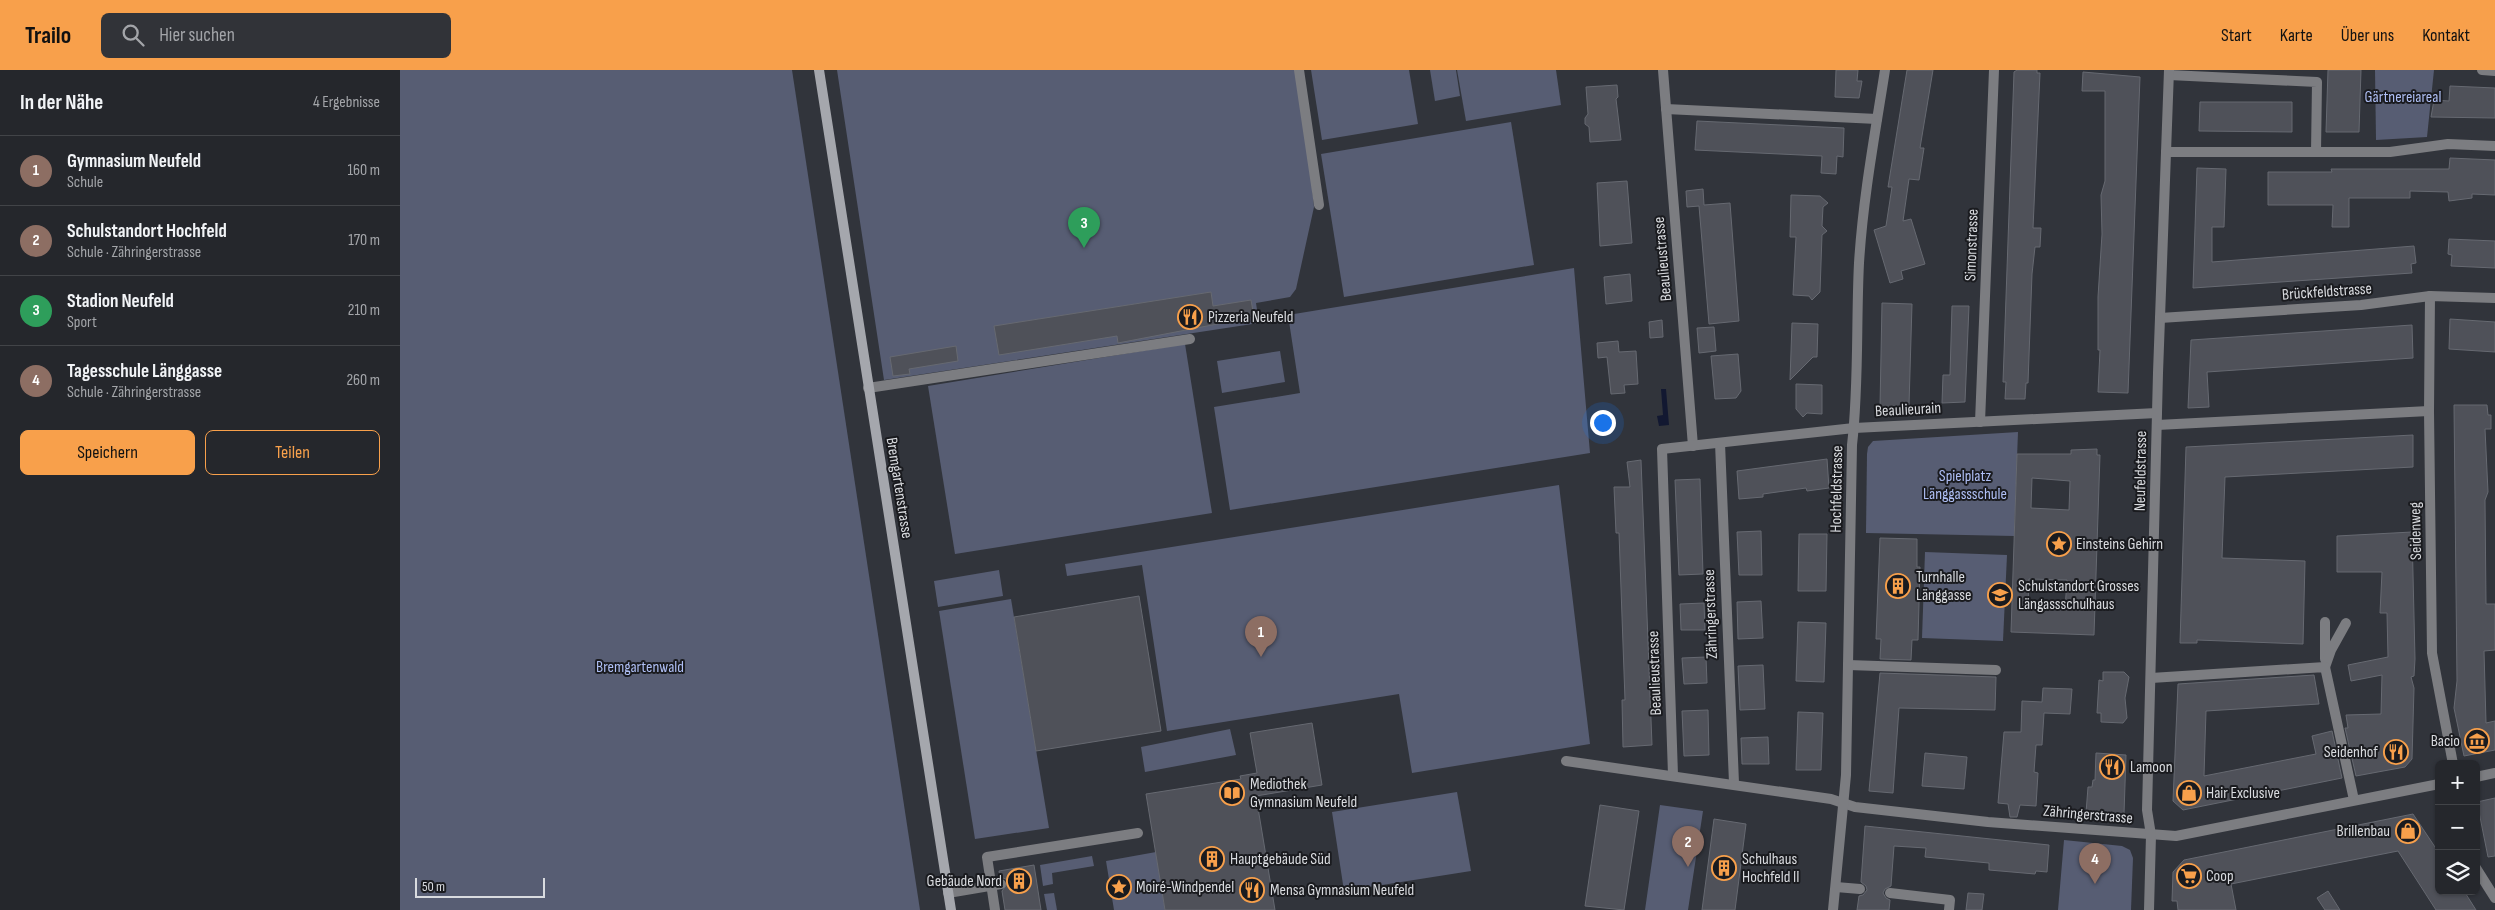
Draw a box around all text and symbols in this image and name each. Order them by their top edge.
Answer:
search box [101,13,451,58]
text: Trailo [25,21,71,50]
icon: search [119,21,147,49]
text: Hier suchen [159,24,235,47]
text: Start [2221,25,2252,46]
text: Karte [2280,25,2313,46]
text: Über uns [2341,25,2394,46]
text: Kontakt [2422,25,2470,46]
park label: Gärtnereiareal [2365,88,2441,107]
text: In der Nähe [20,90,103,115]
text: 4 Ergebnisse [313,93,380,112]
text: Gymnasium Neufeld [67,150,201,173]
text: 1 [33,161,39,180]
text: 160 m [347,161,380,180]
text: Schule [67,173,103,192]
pin: 3 [1068,207,1100,248]
street label: Simonstrasse [1961,208,1983,282]
street label: Beaulieustrasse [1650,216,1676,302]
text: Schulstandort Hochfeld [67,220,227,243]
text: 2 [32,231,40,250]
text: 170 m [348,231,380,250]
text: Schule · Zähringerstrasse [67,243,201,262]
street label: Brückfeldstrasse [2281,279,2373,305]
text: Stadion Neufeld [67,290,174,313]
text: 3 [32,301,40,320]
text: 210 m [348,301,380,320]
restaurant icon: Pizzeria Neufeld [1177,304,1203,330]
place label: Pizzeria Neufeld [1208,308,1293,327]
text: Sport [67,313,97,332]
text: Tagesschule Länggasse [67,360,222,383]
text: 4 [32,371,40,390]
text: 260 m [346,371,380,390]
text: Schule · Zähringerstrasse [67,383,201,402]
street label: Beaulieurain [1874,399,1942,421]
your location [1590,410,1616,436]
button: Speichern [20,430,195,475]
button: Teilen [205,430,380,475]
street label: Neufeldstrasse [2131,431,2151,511]
street label: Bremgartenstrasse [882,436,916,540]
street label: Hochfeldstrasse [1827,445,1847,533]
park label: Spielplatz Länggassschule [1923,467,2007,504]
street label: Seidenweg [2406,502,2426,560]
place icon: Einsteins Gehirn [2046,531,2072,557]
place label: Einsteins Gehirn [2076,535,2163,554]
place label: Turnhalle Länggasse [1916,568,1971,605]
street label: Zähringerstrasse [1700,569,1722,659]
building icon: Turnhalle Länggasse [1885,573,1911,599]
place label: Schulstandort Grosses Längassschulhaus [2018,577,2140,614]
school or university icon: Schulstandort Grosses Längassschulhaus [1987,582,2013,608]
pin: 1 [1245,616,1277,657]
street label: Beaulieustrasse [1644,630,1666,716]
park label: Bremgartenwald [596,658,684,677]
museum icon: Bacio [2464,728,2490,754]
place label: Bacio [2431,732,2460,751]
restaurant icon: Seidenhof [2383,739,2409,765]
place label: Seidenhof [2324,743,2378,762]
restaurant icon: Lamoon [2099,754,2125,780]
place label: Lamoon [2130,758,2172,777]
map controls [2435,760,2480,895]
button: + [2435,760,2480,805]
place label: Mediothek Gymnasium Neufeld [1250,775,1357,812]
library icon: Mediothek Gymnasium Neufeld [1219,780,1245,806]
shop icon: Hair Exclusive [2176,780,2202,806]
place label: Hair Exclusive [2206,784,2280,803]
street label: Zähringerstrasse [2042,802,2134,828]
button: − [2435,805,2480,850]
shop icon: Brillenbau [2395,818,2421,844]
place label: Brillenbau [2337,822,2390,841]
pin: 2 [1672,826,1704,867]
pin: 4 [2079,843,2111,884]
building icon: Hauptgebäude Süd [1199,846,1225,872]
place label: Hauptgebäude Süd [1230,850,1331,869]
place label: Schulhaus Hochfeld II [1742,850,1799,887]
button: layers [2435,850,2480,895]
building icon: Schulhaus Hochfeld II [1711,855,1737,881]
supermarket icon: Coop [2176,863,2202,889]
place label: Coop [2206,867,2234,886]
building icon: Gebäude Nord [1006,868,1032,894]
place label: Gebäude Nord [927,872,1002,891]
place icon: Moiré-Windpendel [1106,874,1132,900]
scale bar [415,875,545,898]
restaurant icon: Mensa Gymnasium Neufeld [1239,877,1265,903]
text: 50 m [422,878,445,895]
place label: Moiré-Windpendel [1136,878,1234,897]
place label: Mensa Gymnasium Neufeld [1270,881,1414,900]

